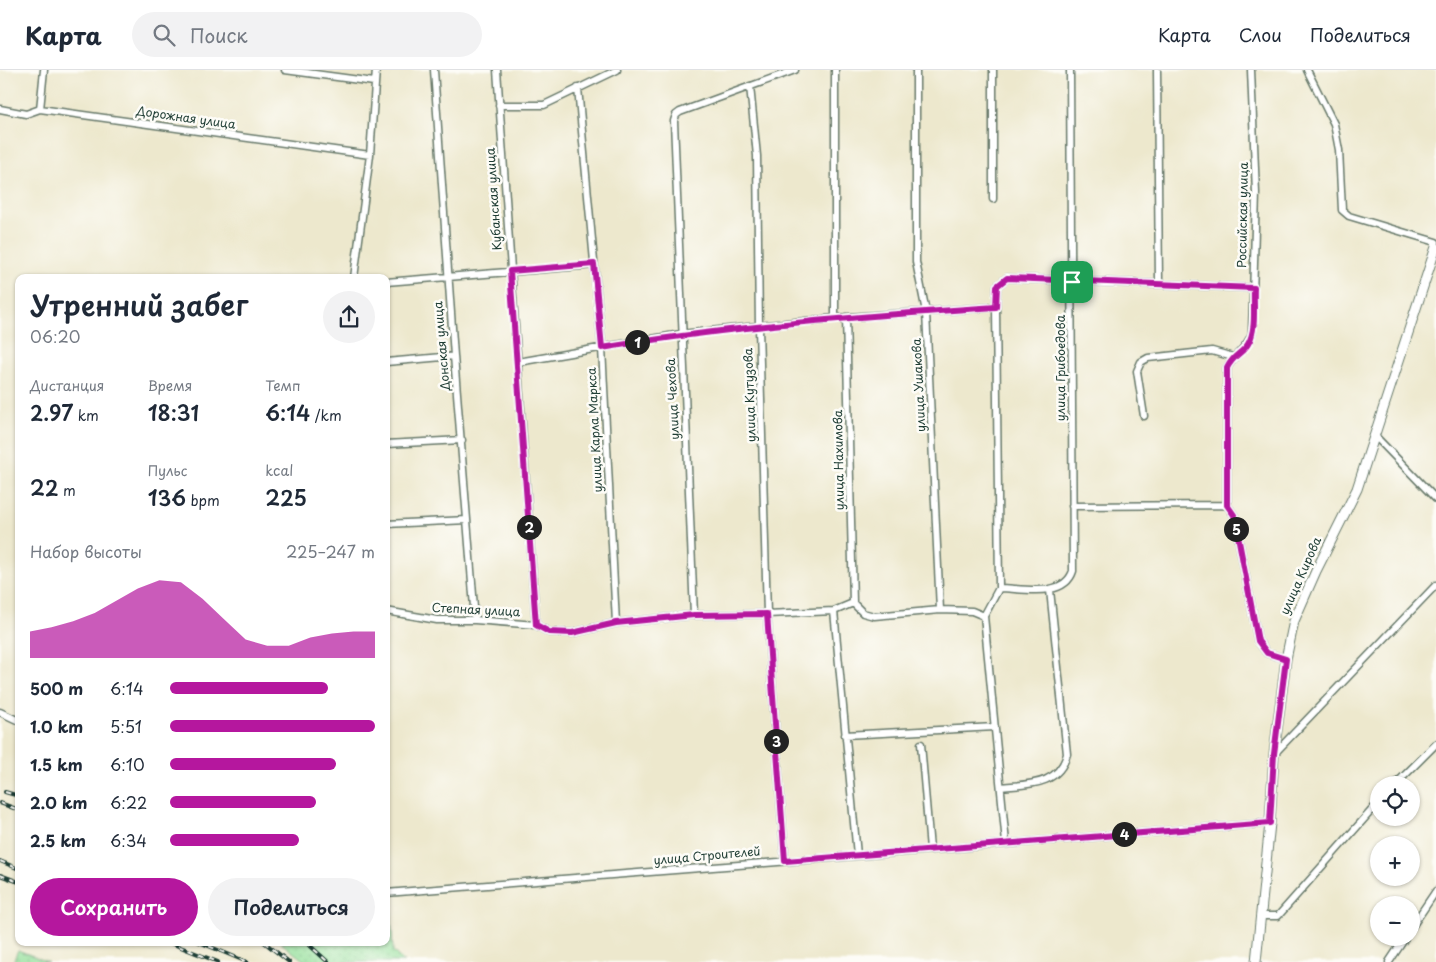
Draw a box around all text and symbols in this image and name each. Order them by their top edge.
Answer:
search box [132,12,482,57]
text: Карта [25,17,102,53]
icon: search [150,21,178,49]
text: Поиск [190,21,248,49]
text: Карта [1158,21,1211,48]
text: Слои [1239,21,1282,48]
text: Поделиться [1310,21,1411,48]
street label: Дорожная улица [134,101,237,133]
street label: Кубанская улица [480,147,506,251]
street label: Российская улица [1232,161,1252,268]
pin [1051,261,1093,303]
icon: arrive [1058,268,1086,296]
text: Утренний забег [30,283,248,326]
button: share [323,291,375,343]
street label: Донская улица [428,300,454,392]
street label: улица Грибоедова [1051,314,1069,421]
text: 06:20 [30,324,80,348]
pin: 1 [624,330,650,354]
text: 1 [634,332,641,353]
street label: улица Ушакова [907,337,929,432]
street label: улица Кутузова [738,347,760,442]
street label: улица Чехова [661,357,683,440]
street label: улица Карла Маркса [582,367,606,493]
text: Дистанция [30,375,104,396]
text: Время [148,375,192,396]
text: Темп [265,375,301,396]
text: 2.97 [30,396,73,428]
text: 18:31 [148,396,199,428]
text: 6:14 [265,396,310,428]
text: km [73,405,99,426]
text: /km [310,405,342,426]
street label: улица Нахимова [828,409,848,510]
text: Пульс [148,460,187,481]
text: kcal [265,460,293,481]
text: 22 [30,471,58,503]
text: m [58,480,76,501]
text: 136 [148,481,186,513]
text: 225 [265,481,307,513]
text: bpm [186,490,220,511]
pin: 2 [516,514,542,540]
pin: 5 [1224,516,1248,542]
text: 2 [525,517,534,538]
text: 5 [1232,519,1241,540]
street label: улица Кирова [1275,533,1326,617]
text: Набор высоты [30,539,142,563]
text: 225–247 m [286,539,375,563]
street label: Степная улица [431,598,521,620]
text: 500 m [30,676,83,700]
text: 6:14 [110,676,144,700]
text: 1.0 km [30,714,83,738]
text: 5:51 [110,714,142,738]
pin: 3 [764,728,788,754]
text: 3 [772,731,781,752]
text: 1.5 km [30,752,83,776]
text: 6:10 [110,752,145,776]
map controls [1370,776,1420,946]
button: locate [1370,776,1420,826]
text: 2.0 km [30,790,87,814]
text: 6:22 [110,790,147,814]
pin: 4 [1112,822,1136,846]
text: 4 [1120,824,1129,845]
text: 2.5 km [30,828,86,852]
text: 6:34 [110,828,147,852]
button: + [1370,836,1420,886]
street label: улица Строителей [653,841,761,869]
button: Сохранить [30,878,198,936]
button: Поделиться [208,878,375,936]
button: − [1370,896,1420,946]

